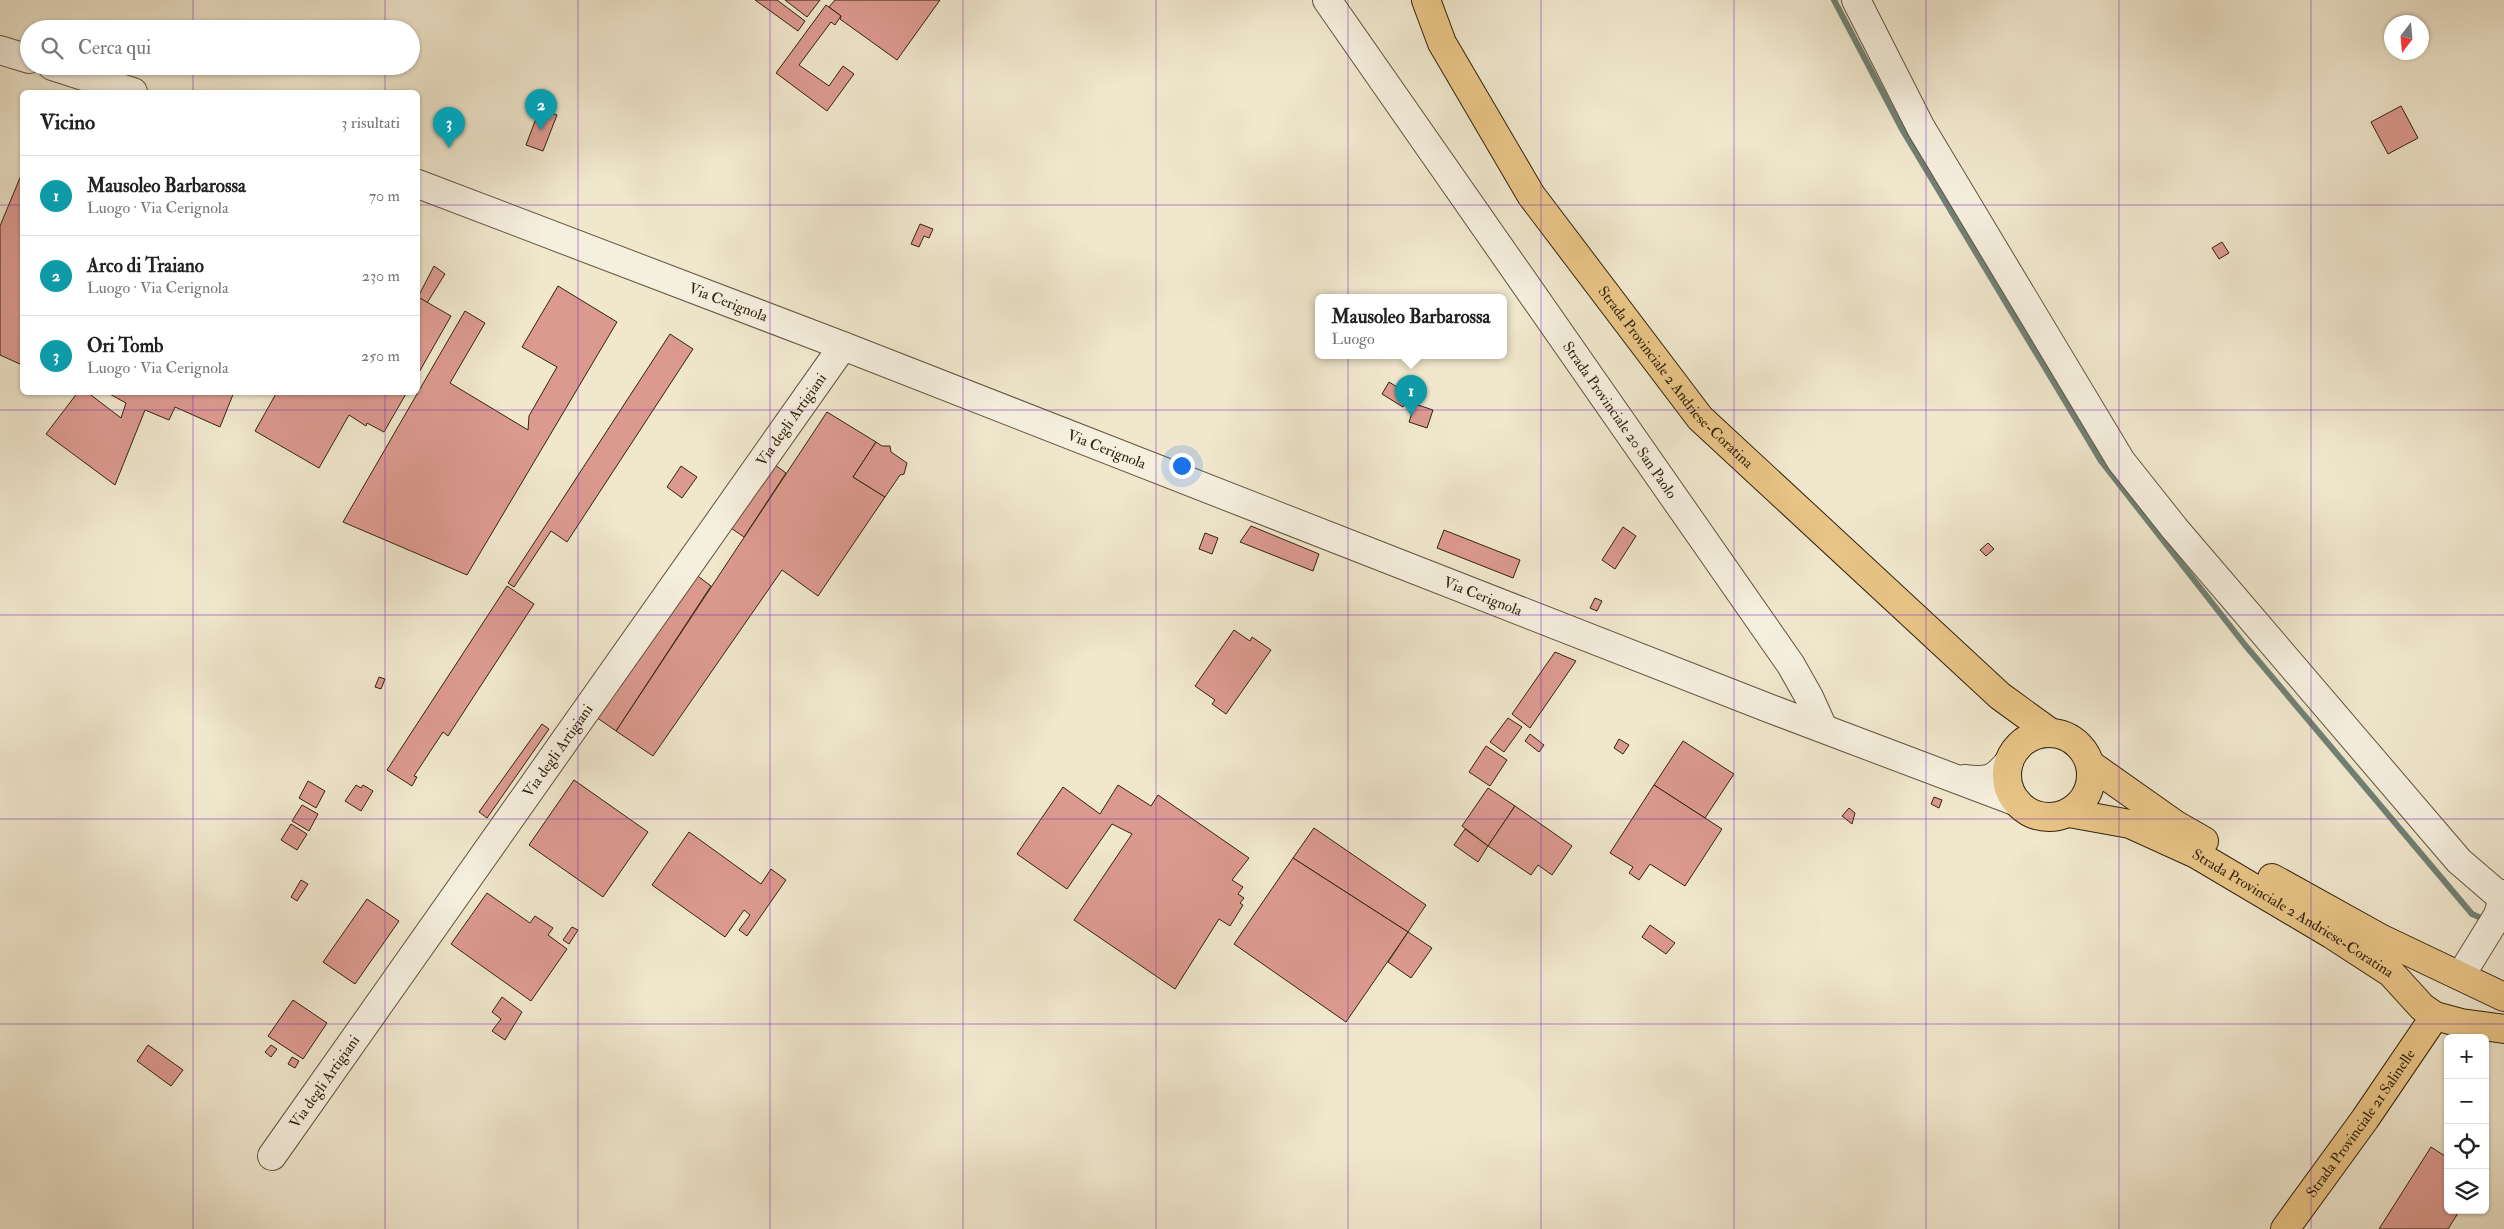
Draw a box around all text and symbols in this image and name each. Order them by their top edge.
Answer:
north arrow [2384,15,2429,60]
search box [20,20,420,75]
icon: search [38,34,66,62]
text: Cerca qui [78,36,151,60]
pin: 2 [525,89,557,130]
pin: 3 [433,107,465,148]
text: Vicino [40,109,95,136]
text: 3 risultati [341,113,400,133]
text: Mausoleo Barbarossa [87,174,246,198]
text: 1 [53,186,59,206]
text: 70 m [369,186,400,206]
text: Luogo · Via Cerignola [87,198,228,218]
text: Arco di Traiano [87,254,204,278]
text: 2 [52,266,60,286]
text: 230 m [362,266,400,286]
text: Luogo · Via Cerignola [87,278,228,298]
street label: Via Cerignola [686,279,771,326]
street label: Strada Provinciale 2 Andriese-Coratina [1594,282,1758,473]
popup [1315,294,1507,359]
text: Mausoleo Barbarossa [1332,305,1490,329]
text: Luogo [1332,329,1375,349]
text: Ori Tomb [87,334,163,358]
street label: Strada Provinciale 20 San Paolo [1559,338,1681,502]
text: 3 [53,346,59,366]
text: 250 m [361,346,400,366]
text: Luogo · Via Cerignola [87,358,228,378]
street label: Via degli Artigiani [752,369,830,470]
pin: 1 [1395,375,1427,416]
street label: Via Cerignola [1065,425,1150,473]
your location [1169,453,1195,479]
street label: Via Cerignola [1441,572,1526,621]
street label: Via degli Artigiani [519,700,597,801]
street label: Strada Provinciale 2 Andriese-Coratina [2189,844,2398,982]
street label: Via degli Artigiani [285,1031,364,1132]
map controls [2444,1034,2489,1214]
button: + [2444,1034,2489,1079]
street label: Strada Provinciale 21 Salinelle [2302,1045,2419,1201]
button: − [2444,1079,2489,1124]
button: locate [2444,1124,2489,1169]
button: layers [2444,1169,2489,1214]

